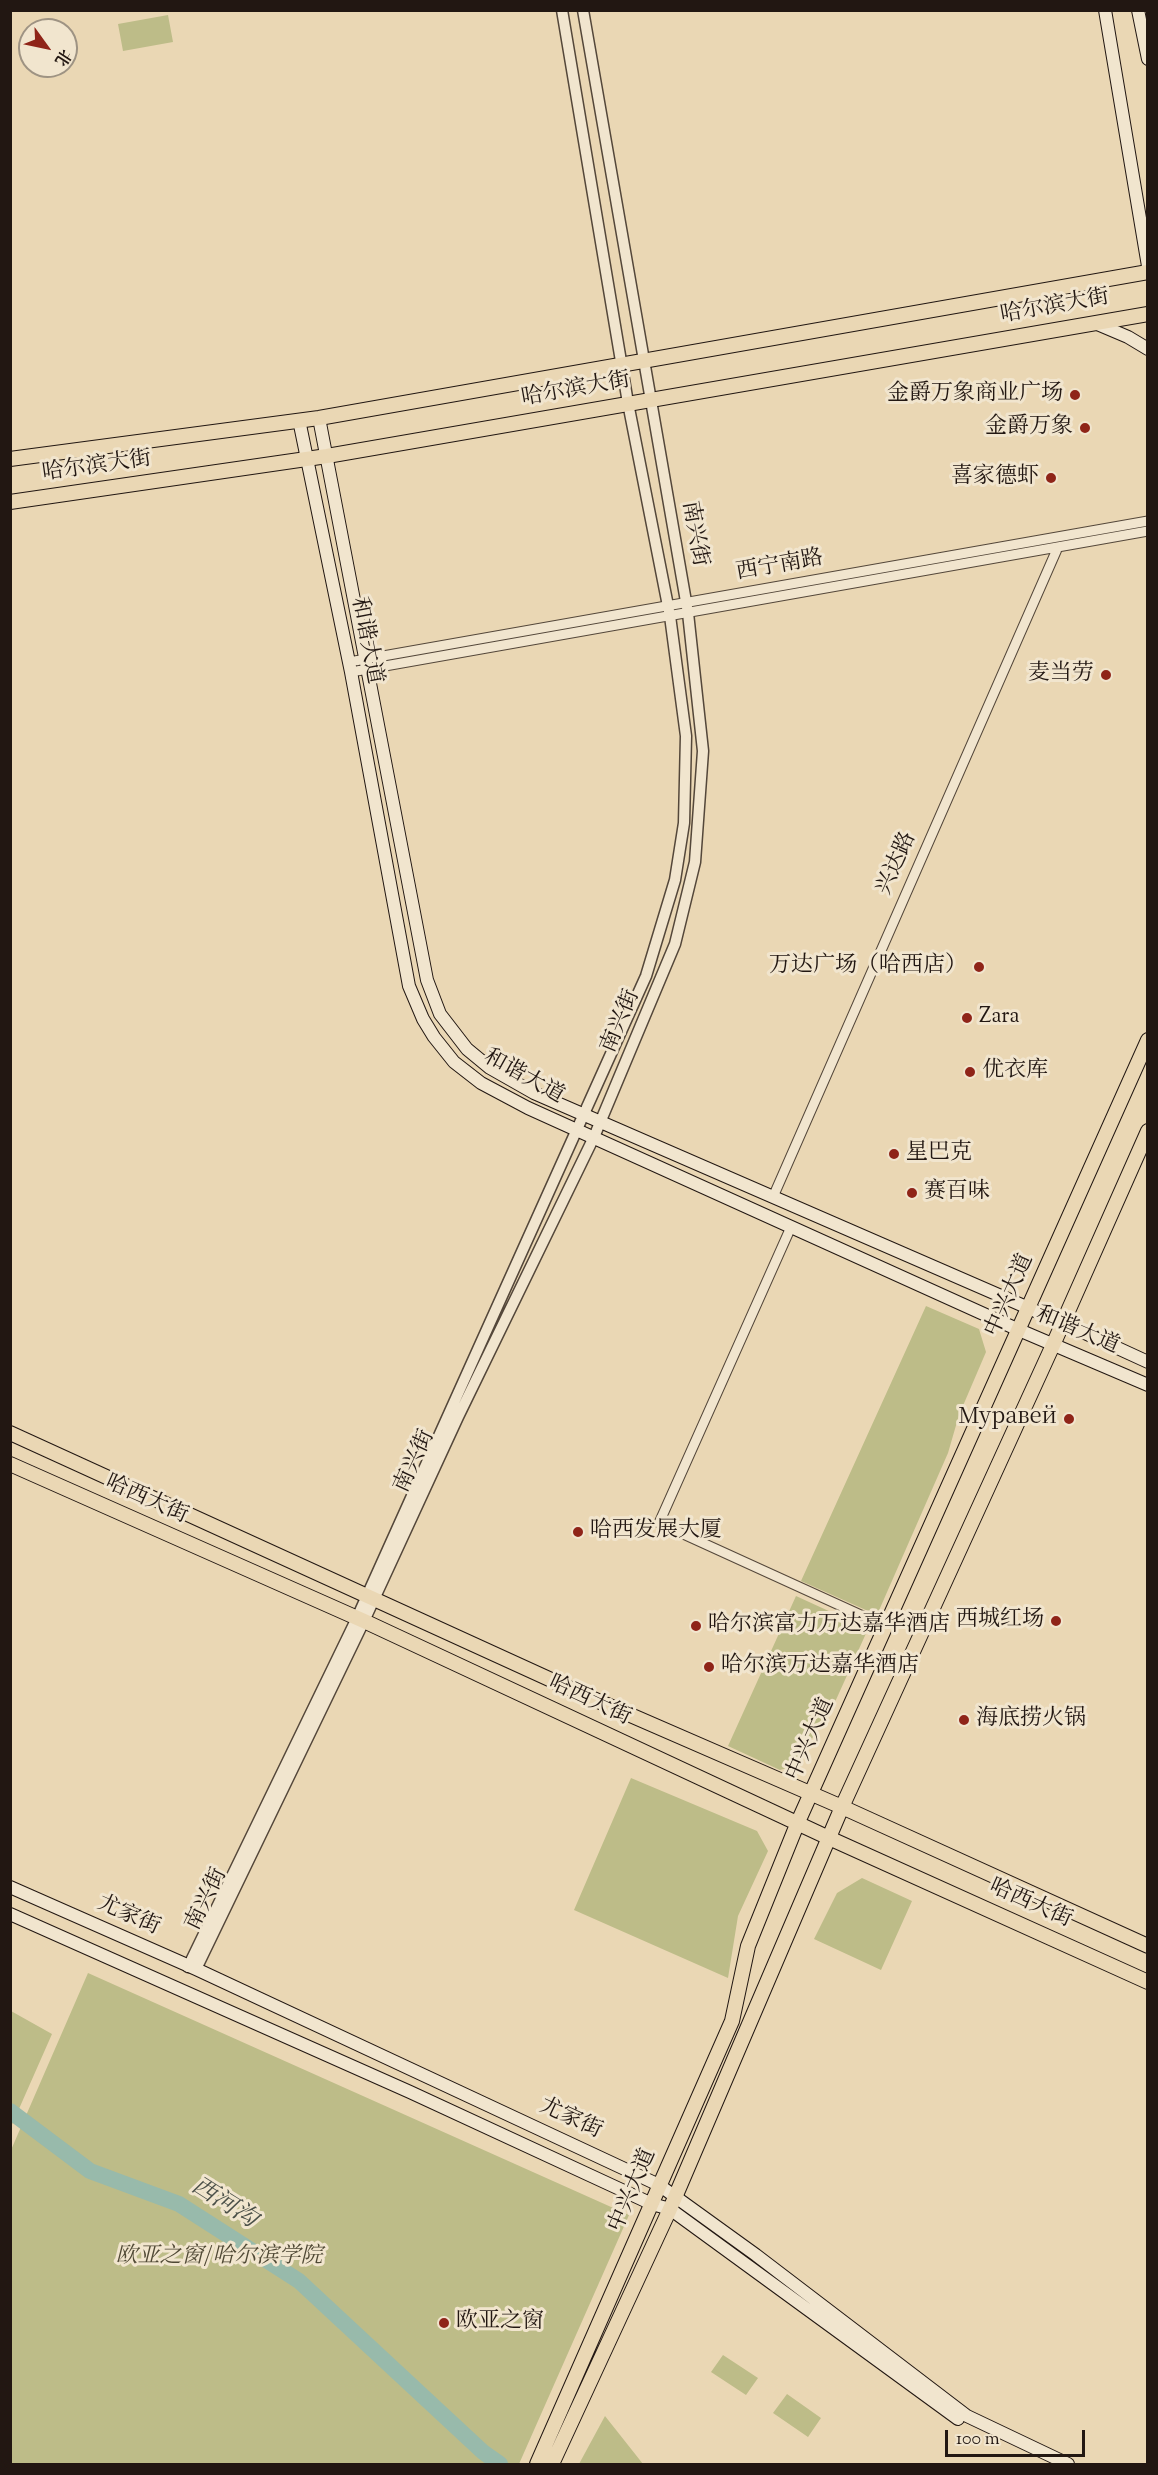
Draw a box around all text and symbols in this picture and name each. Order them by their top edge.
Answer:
north arrow [18,18,78,78]
text: 北 [48,44,76,70]
street label: 哈尔滨大街 [999,285,1111,331]
street label: 哈尔滨大街 [520,368,632,414]
place label: 金爵万象商业广场 [887,382,1063,408]
marker: 金爵万象商业广场 [1068,388,1082,402]
place label: 金爵万象 [985,415,1073,441]
marker: 金爵万象 [1078,421,1092,435]
street label: 哈尔滨大街 [41,447,153,489]
place label: 喜家德虾 [951,465,1039,491]
marker: 喜家德虾 [1044,471,1058,485]
street label: 南兴街 [674,499,712,569]
street label: 西宁南路 [734,546,826,588]
street label: 和谐大道 [344,595,386,687]
place label: 麦当劳 [1028,662,1094,688]
marker: 麦当劳 [1099,668,1113,682]
street label: 兴达路 [873,828,923,900]
place label: 万达广场（哈西店） [769,954,967,980]
marker: 万达广场（哈西店） [972,960,986,974]
street label: 南兴街 [597,986,647,1058]
place label: Zara [979,1005,1020,1031]
marker: Zara [960,1011,974,1025]
street label: 和谐大道 [478,1045,568,1111]
place label: 优衣库 [982,1059,1048,1085]
marker: 优衣库 [963,1065,977,1079]
place label: 星巴克 [906,1141,972,1167]
marker: 星巴克 [887,1147,901,1161]
place label: 赛百味 [924,1180,990,1206]
marker: 赛百味 [905,1186,919,1200]
street label: 中兴大道 [981,1250,1041,1342]
street label: 和谐大道 [1031,1303,1123,1361]
place label: Муравей [958,1406,1057,1432]
marker: Муравей [1062,1412,1076,1426]
street label: 南兴街 [390,1427,442,1497]
street label: 哈西大街 [100,1471,192,1531]
place label: 哈西发展大厦 [590,1519,722,1545]
marker: 哈西发展大厦 [571,1525,585,1539]
place label: 西城红场 [956,1608,1044,1634]
place label: 哈尔滨富力万达嘉华酒店 [708,1613,950,1639]
marker: 西城红场 [1049,1614,1063,1628]
marker: 哈尔滨富力万达嘉华酒店 [689,1619,703,1633]
place label: 哈尔滨万达嘉华酒店 [721,1654,919,1680]
marker: 哈尔滨万达嘉华酒店 [702,1660,716,1674]
street label: 哈西大街 [544,1671,634,1733]
street label: 中兴大道 [782,1694,842,1786]
place label: 海底捞火锅 [976,1707,1086,1733]
marker: 海底捞火锅 [957,1713,971,1727]
street label: 南兴街 [182,1865,234,1935]
street label: 哈西大街 [984,1875,1076,1935]
street label: 尤家街 [92,1892,164,1942]
street label: 尤家街 [535,2094,605,2146]
street label: 中兴大道 [605,2145,663,2237]
water label: 西河沟 [185,2174,261,2236]
park label: 欧亚之窗/哈尔滨学院 [115,2245,323,2271]
place label: 欧亚之窗 [456,2310,544,2336]
marker: 欧亚之窗 [437,2316,451,2330]
scale bar [948,2418,1088,2456]
text: 100 m [956,2427,1000,2453]

